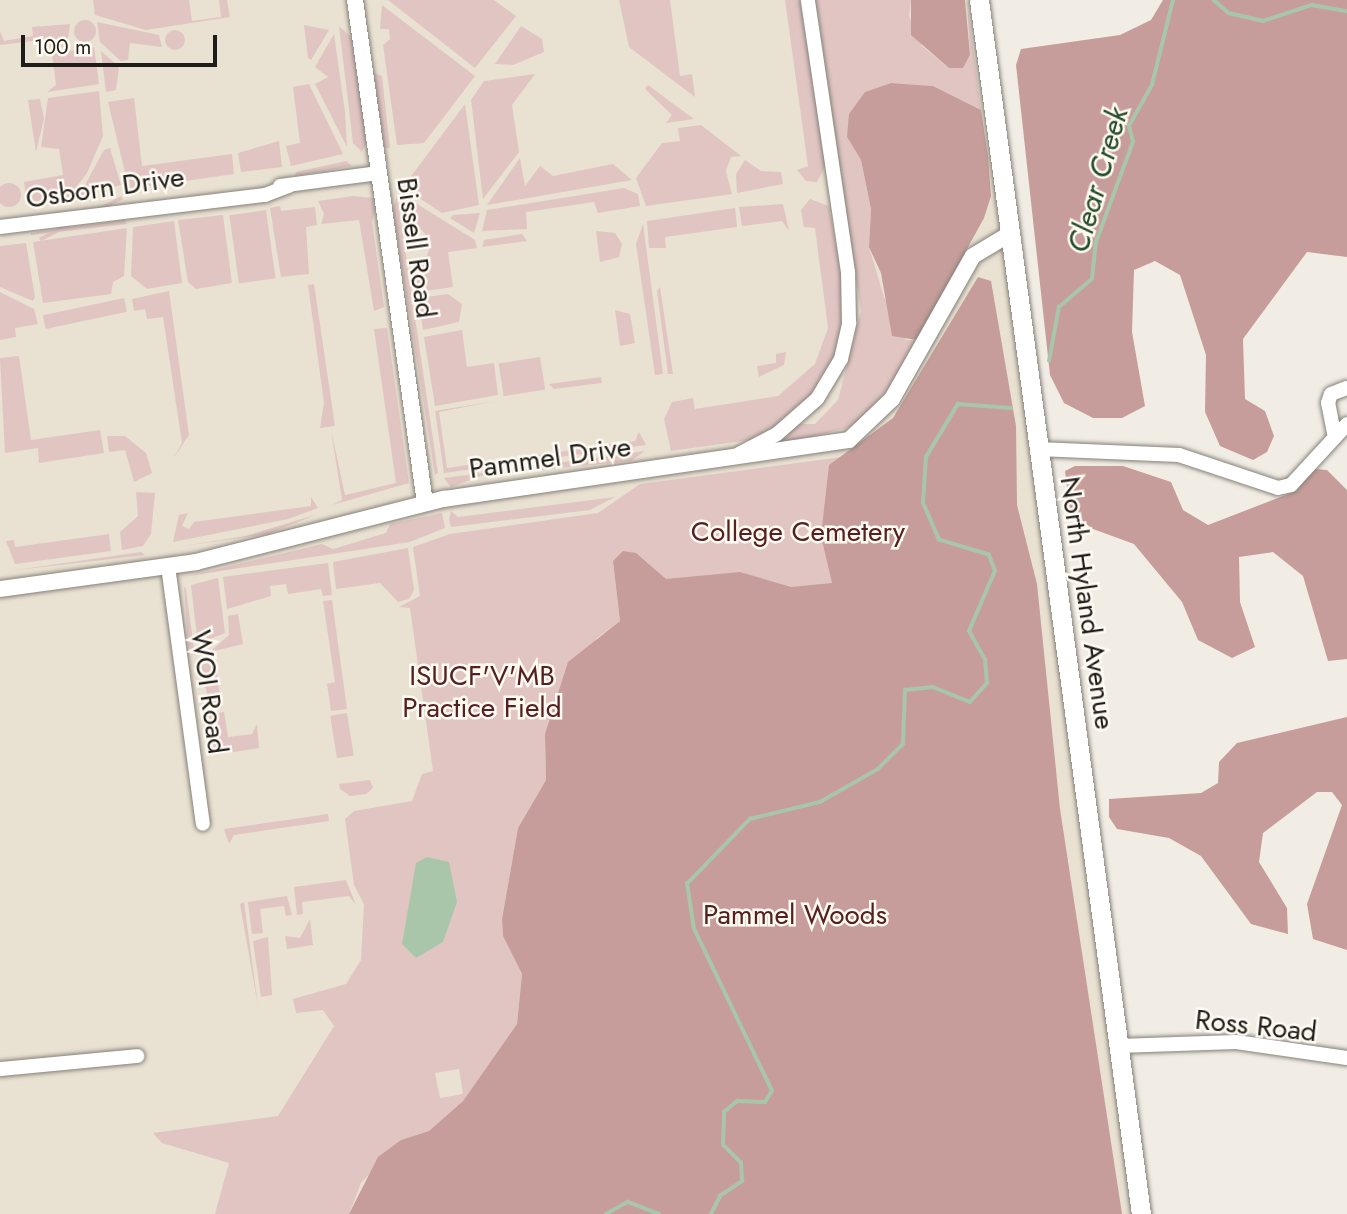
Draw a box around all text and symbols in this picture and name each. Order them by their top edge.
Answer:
scale bar [24,21,220,65]
text: 100 m [34,32,91,62]
water label: Clear Creek [1060,103,1136,257]
street label: Osborn Drive [24,160,186,216]
street label: Bissell Road [390,176,442,320]
street label: Pammel Drive [467,430,633,486]
street label: North Hyland Avenue [1053,474,1121,732]
park label: College Cemetery [691,515,905,549]
street label: WOI Road [184,628,234,756]
park label: ISUCF'V'MB Practice Field [402,659,562,725]
park label: Pammel Woods [703,898,887,932]
street label: Ross Road [1193,1003,1319,1049]

